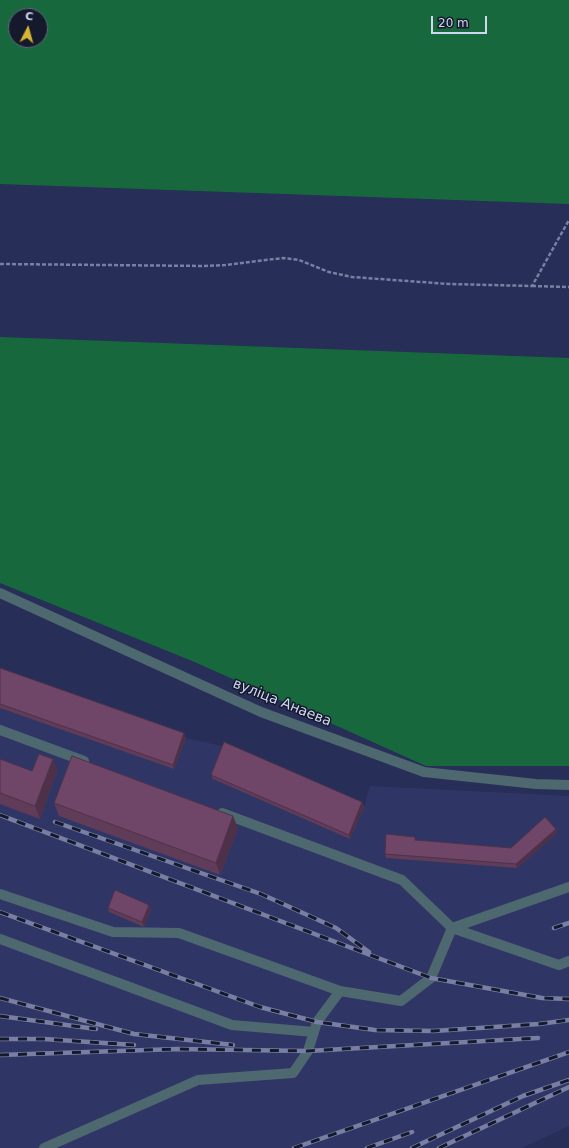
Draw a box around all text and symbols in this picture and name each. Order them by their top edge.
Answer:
north arrow [8,8,48,48]
scale bar [433,8,489,34]
text: С [24,10,34,23]
text: 20 m [438,16,469,30]
street label: вуліца Анаева [230,676,334,730]

